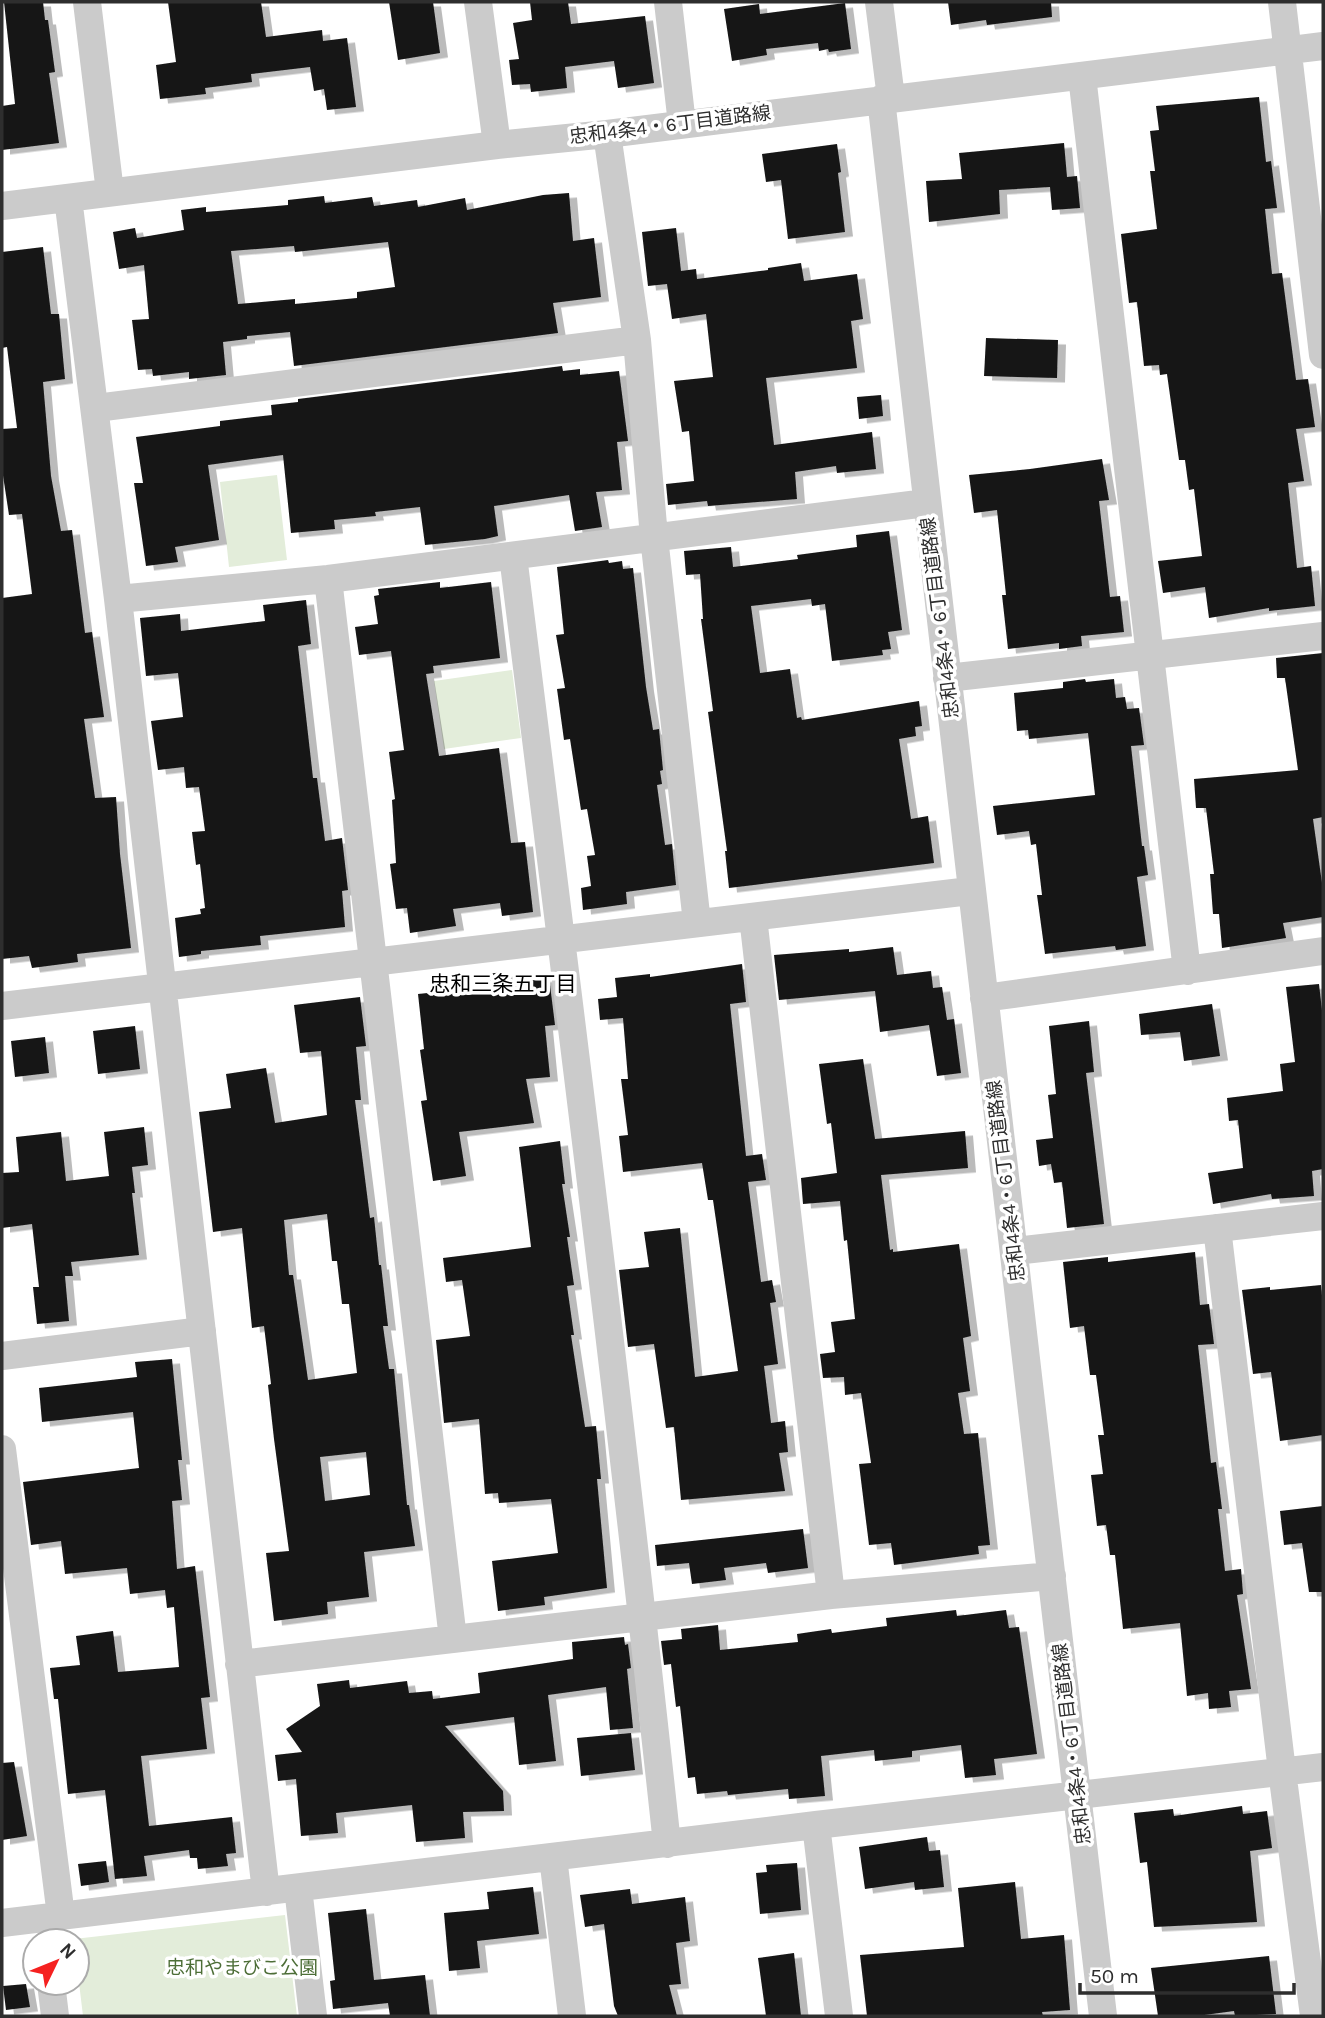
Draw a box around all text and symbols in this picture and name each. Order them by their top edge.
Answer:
street label: 忠和4条4・6丁目道路線 [568,102,772,148]
street label: 忠和4条4・6丁目道路線 [917,516,963,720]
district label: 忠和三条五丁目 [430,972,577,996]
street label: 忠和4条4・6丁目道路線 [983,1079,1029,1283]
street label: 忠和4条4・6丁目道路線 [1049,1642,1095,1846]
north arrow [21,1927,91,1997]
text: N [55,1939,80,1964]
scale bar [1080,1952,1294,1996]
park label: 忠和やまびこ公園 [166,1957,318,1979]
text: 50 m [1090,1964,1139,1988]

